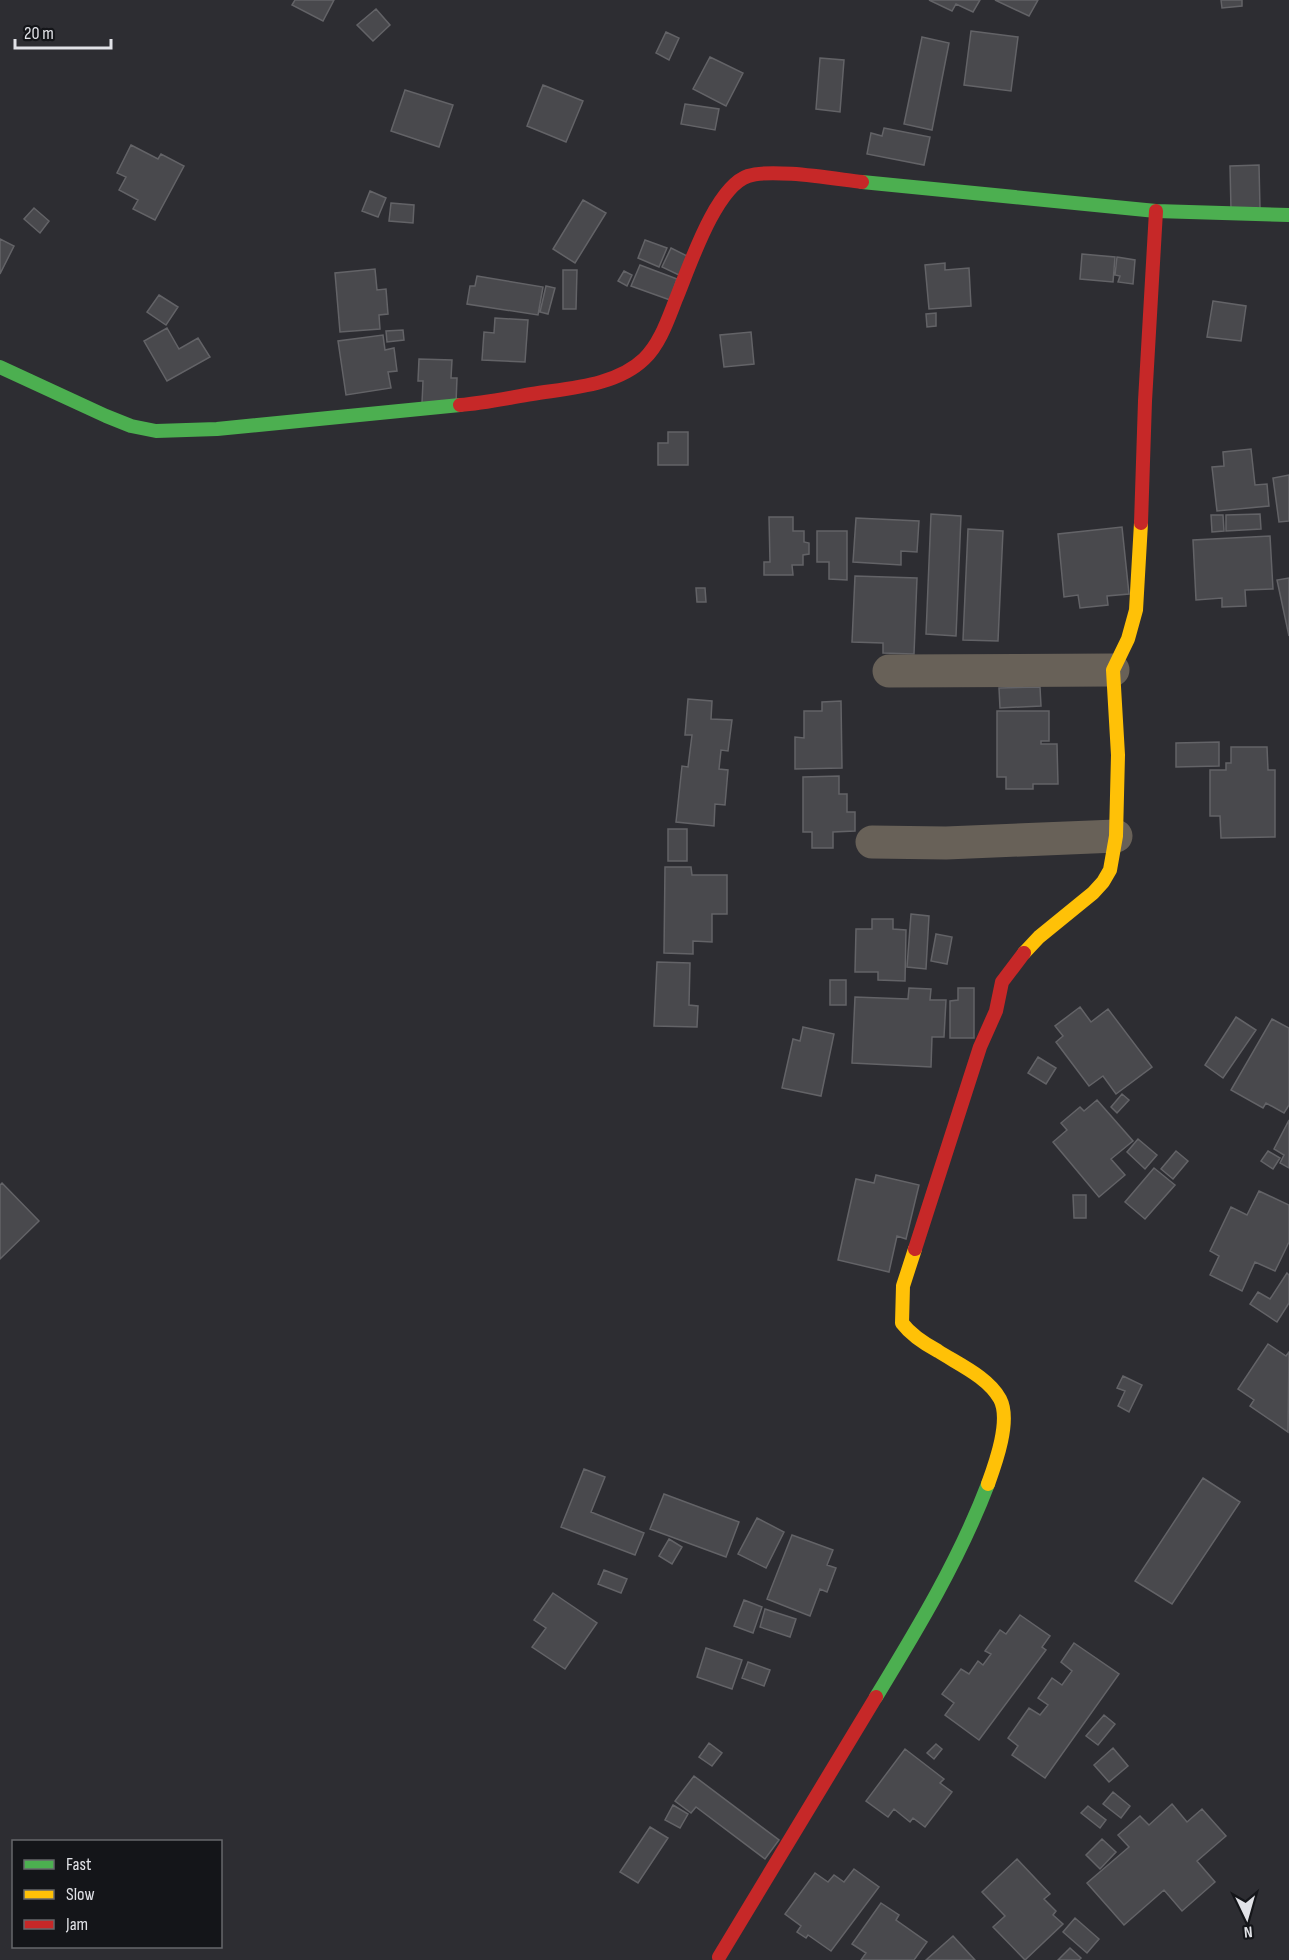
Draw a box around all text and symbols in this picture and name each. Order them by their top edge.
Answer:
scale bar [15,12,111,50]
text: 20 m [24,23,54,44]
legend [12,1840,222,1948]
text: Fast [66,1854,92,1875]
text: Slow [66,1884,95,1905]
north arrow [1217,1888,1277,1948]
text: Jam [65,1914,88,1935]
text: N [1243,1922,1253,1941]

